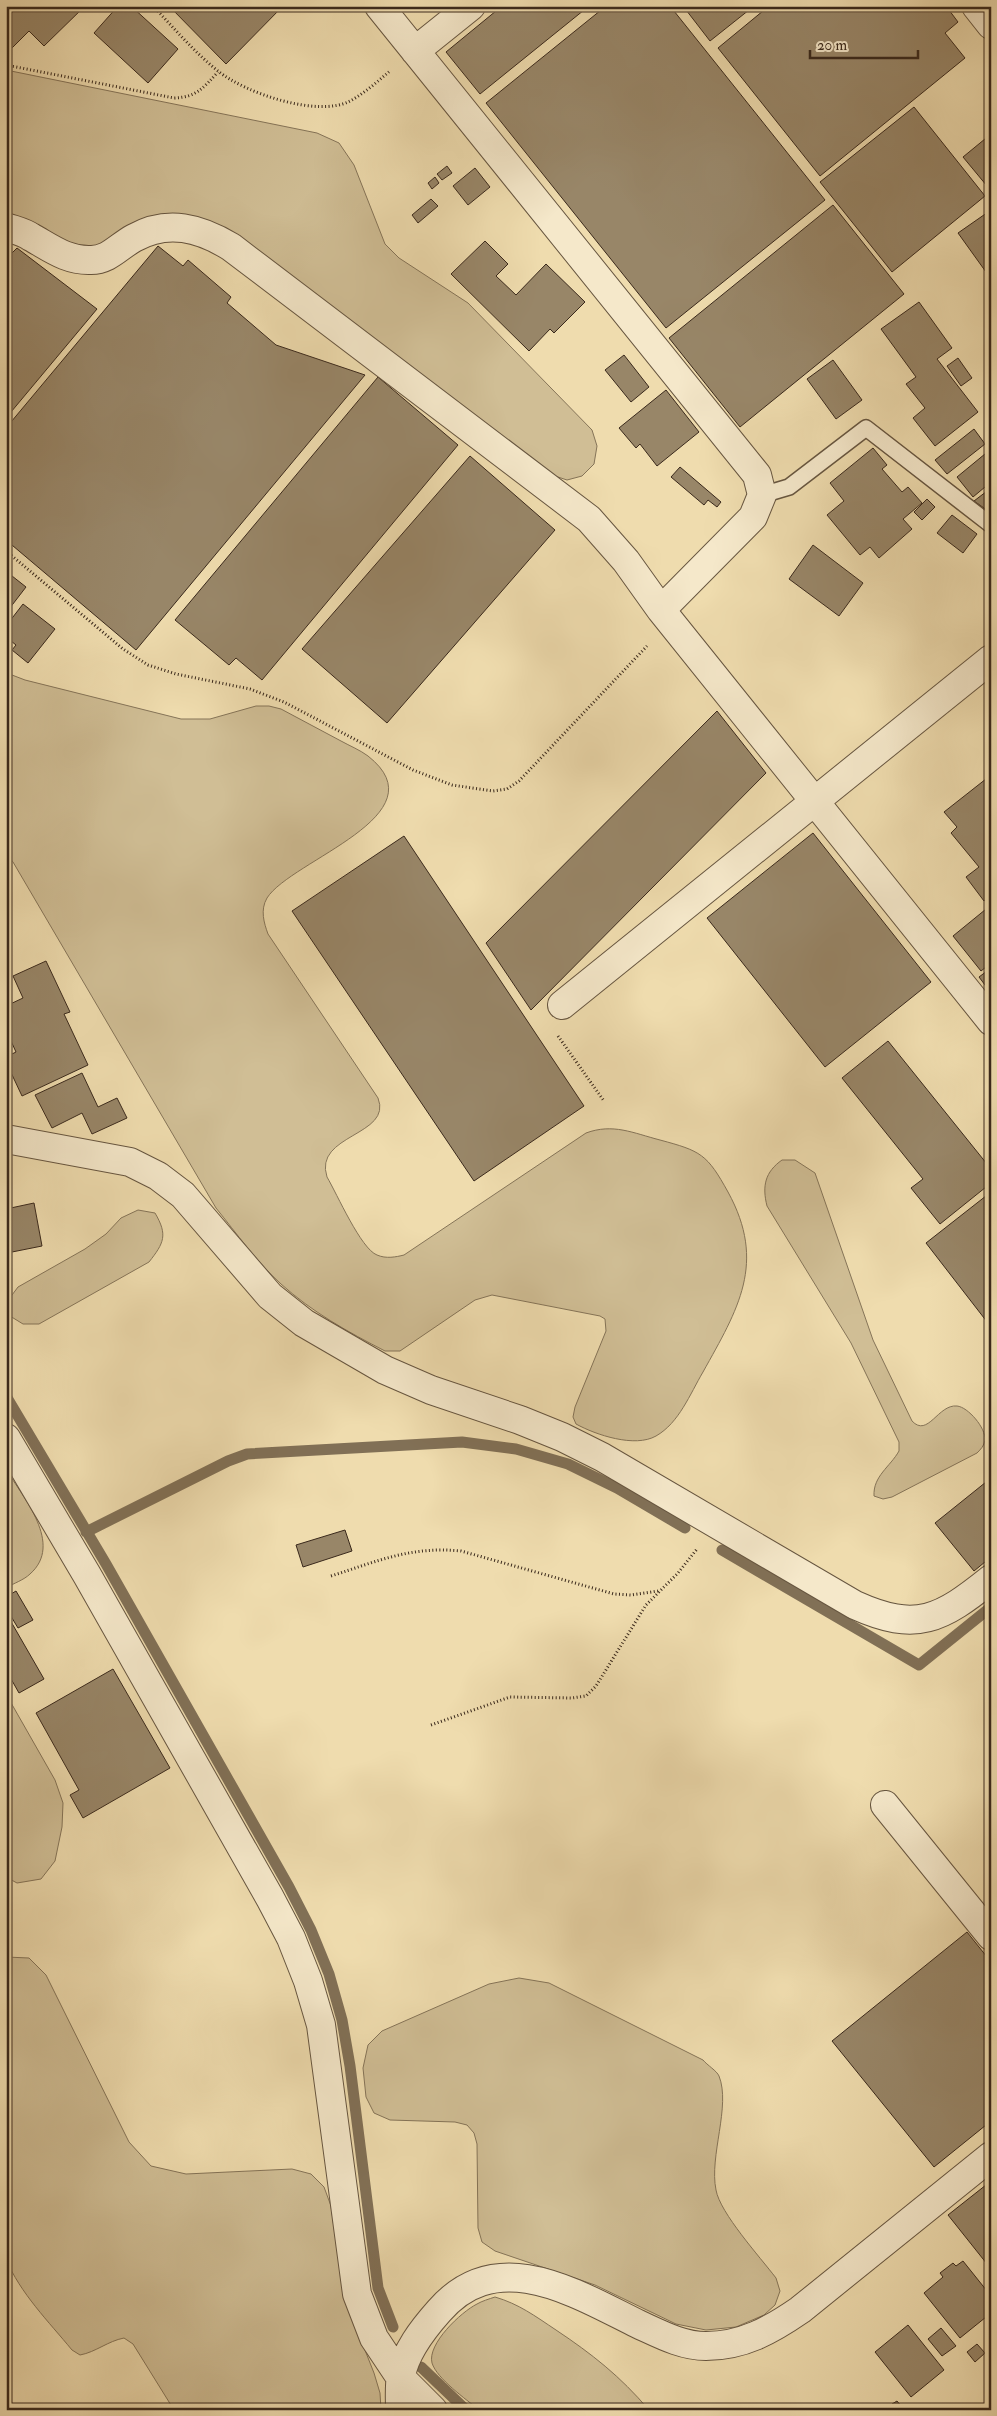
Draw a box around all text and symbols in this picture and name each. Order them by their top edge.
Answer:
scale bar [810,28,917,60]
text: 20 m [817,36,847,55]

